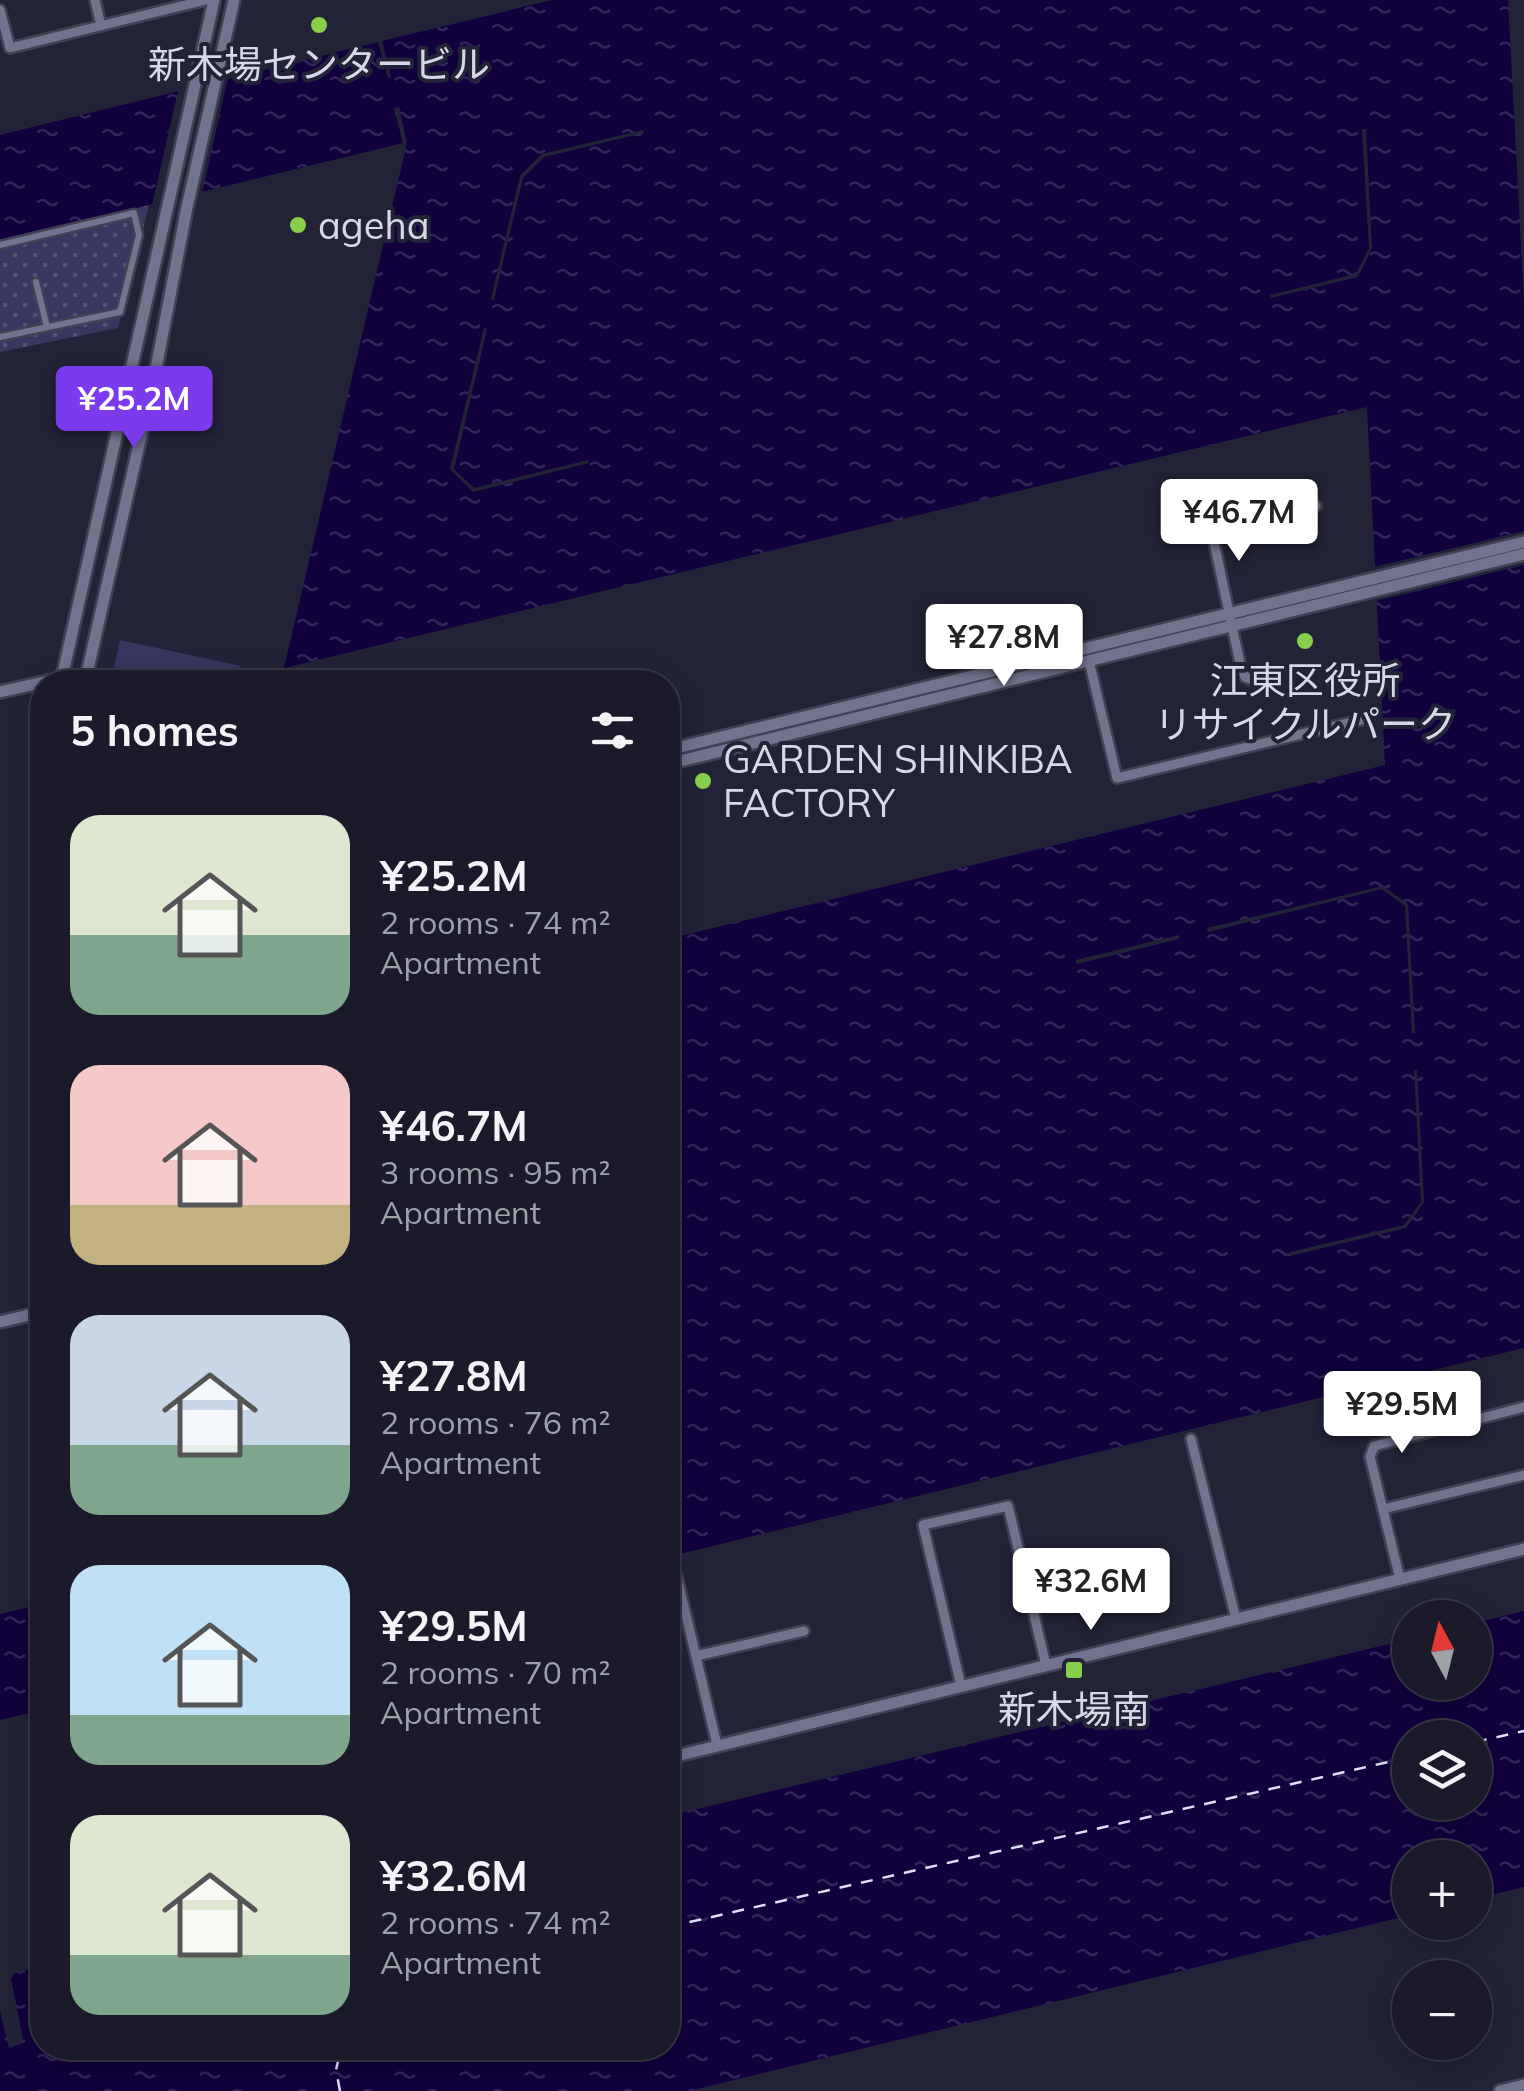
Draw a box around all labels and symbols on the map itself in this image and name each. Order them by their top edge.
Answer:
marker: 新木場センタービル [308,14,330,36]
place label: 新木場センタービル [148,40,490,88]
place label: ageha [318,201,429,249]
marker: ageha [287,214,309,236]
pin: ¥25.2M [53,366,215,451]
pin: ¥46.7M [1158,479,1320,564]
pin: ¥27.8M [923,604,1085,689]
marker: 江東区役所 リサイクルパーク [1294,630,1316,652]
place label: 江東区役所 リサイクルパーク [1154,656,1456,748]
place label: GARDEN SHINKIBA FACTORY [723,735,1073,827]
marker: GARDEN SHINKIBA FACTORY [692,770,714,792]
pin: ¥29.5M [1321,1371,1483,1456]
pin: ¥32.6M [1010,1548,1172,1633]
north arrow [1392,1600,1492,1700]
marker: 新木場南 [1063,1659,1085,1681]
place label: 新木場南 [998,1685,1150,1733]

